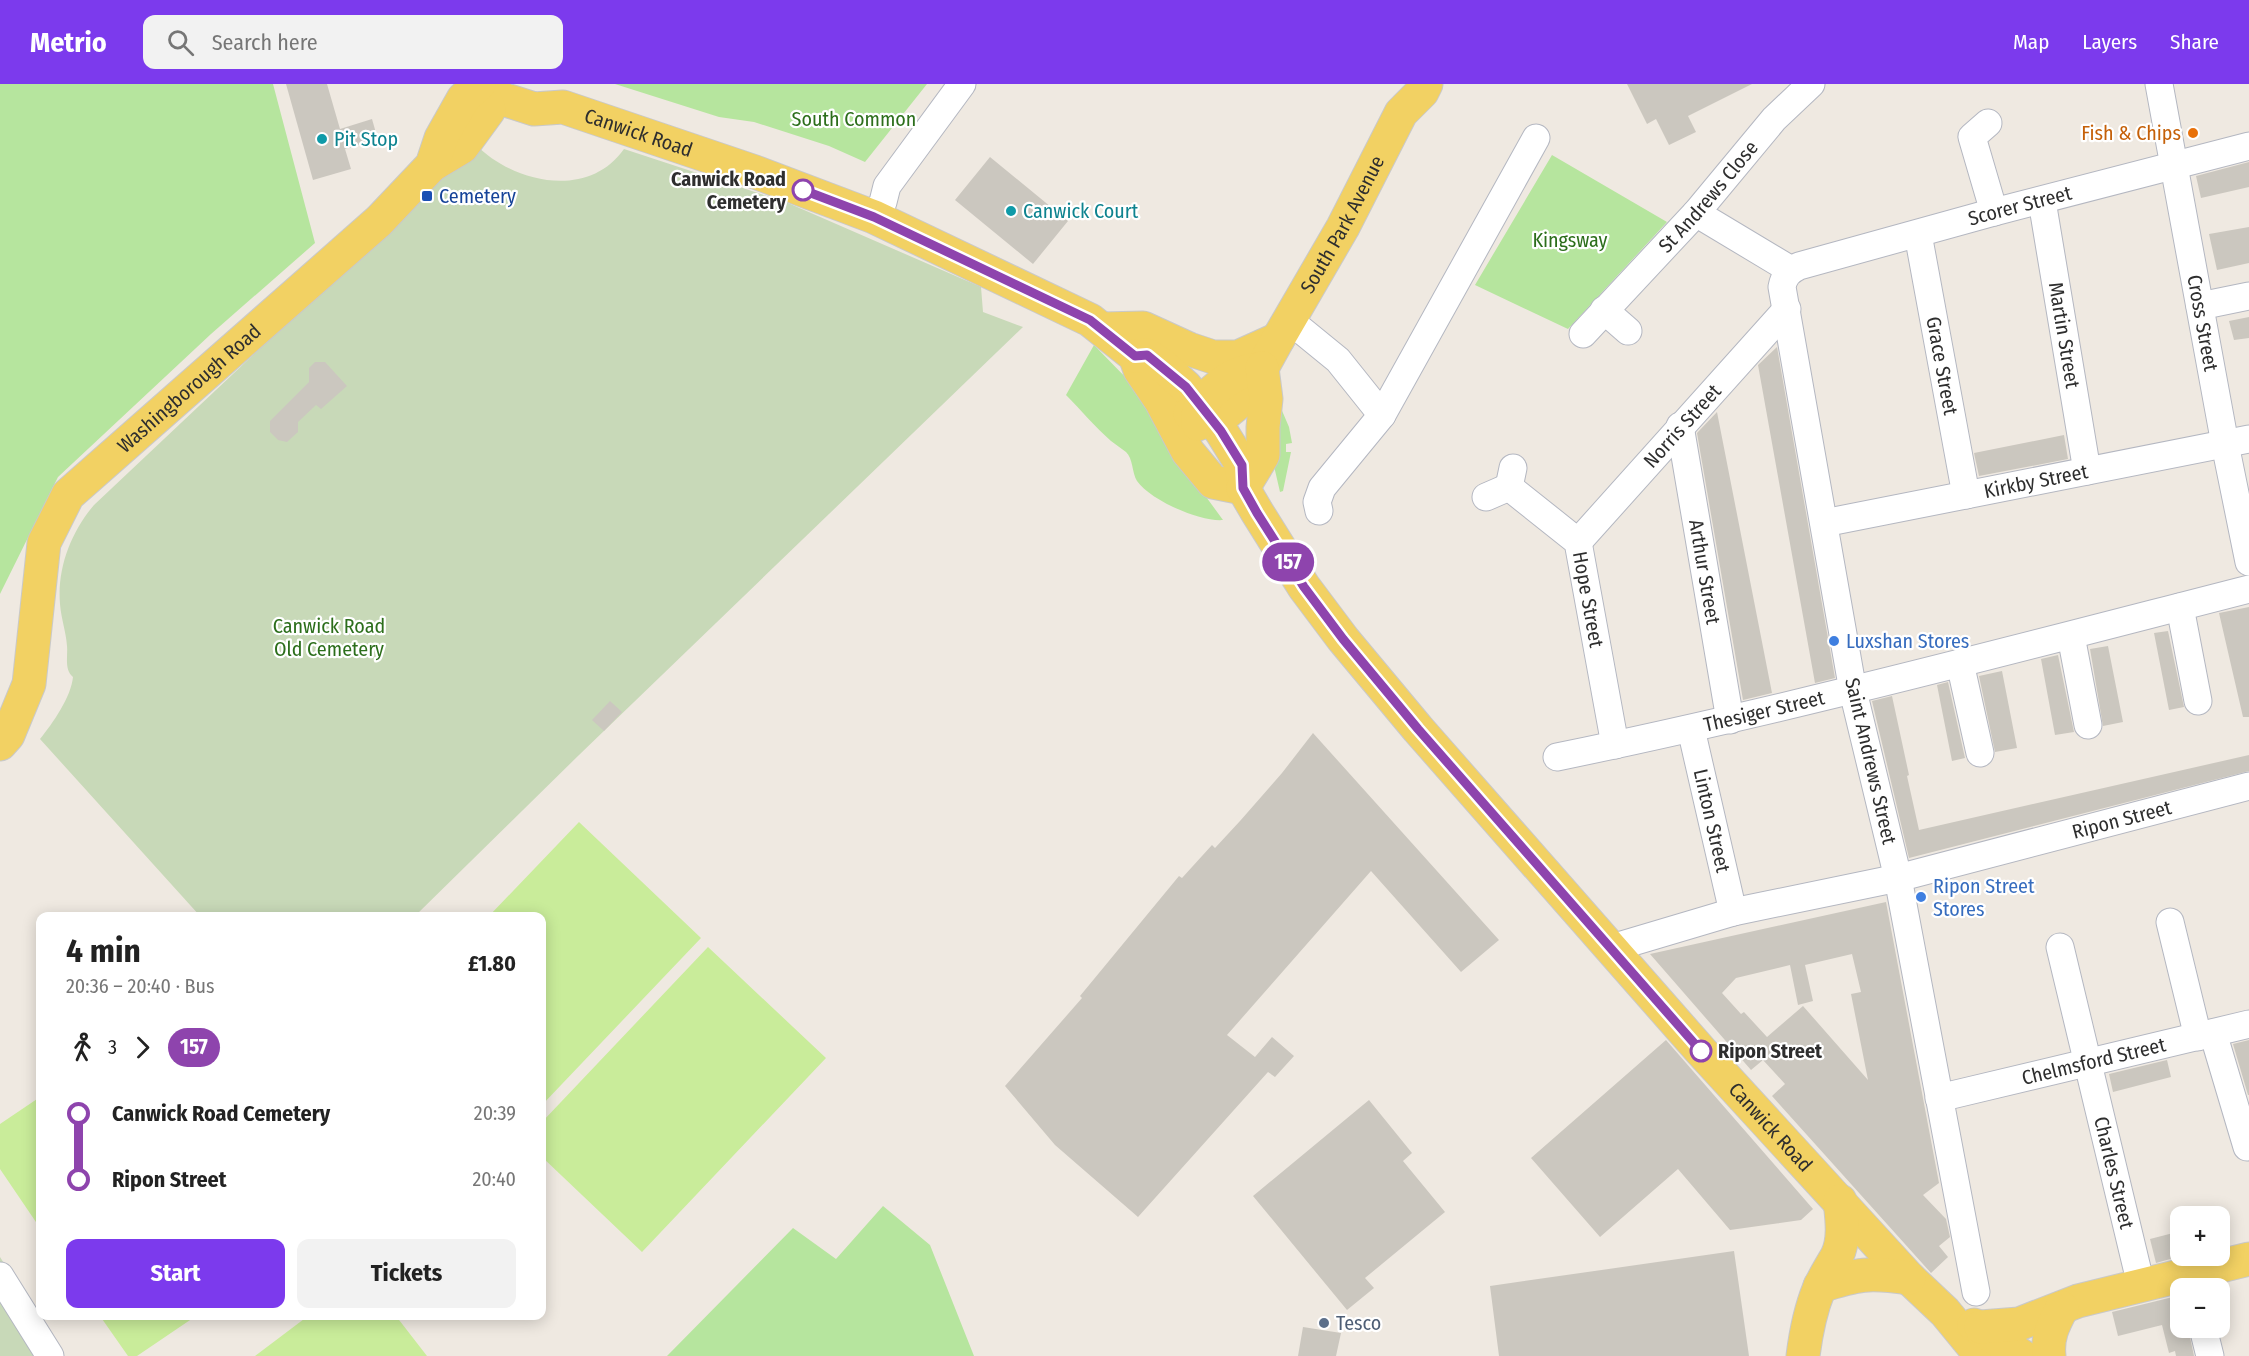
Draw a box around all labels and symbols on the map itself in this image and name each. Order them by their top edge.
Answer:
street label: Canwick Road [581,103,696,162]
park label: South Common [792,107,916,131]
place label: Fish & Chips [2081,121,2181,145]
marker: Fish & Chips [2186,126,2200,140]
place label: Pit Stop [334,127,398,151]
marker: Pit Stop [315,132,329,146]
street label: St Andrews Close [1653,136,1763,257]
street label: South Park Avenue [1295,152,1389,298]
place label: Canwick Road Cemetery [671,167,786,214]
marker: Canwick Road Cemetery [792,179,814,201]
street label: Scorer Street [1965,180,2074,231]
place label: Cemetery [439,184,516,208]
marker: Cemetery [420,189,434,203]
place label: Canwick Court [1023,199,1139,223]
marker: Canwick Court [1004,204,1018,218]
park label: Kingsway [1532,228,1608,252]
street label: Cross Street [2182,273,2224,374]
street label: Martin Street [2044,280,2085,390]
street label: Grace Street [1921,315,1963,417]
street label: Washingborough Road [113,319,266,458]
street label: Norris Street [1638,379,1726,473]
street label: Kirkby Street [1982,459,2090,503]
street label: Arthur Street [1684,518,1726,627]
line badge: 157 [1254,542,1322,582]
street label: Hope Street [1568,549,1609,650]
park label: Canwick Road Old Cemetery [273,614,385,661]
place label: Luxshan Stores [1846,629,1969,653]
marker: Luxshan Stores [1827,634,1841,648]
street label: Saint Andrews Street [1840,675,1902,847]
street label: Thesiger Street [1701,685,1827,737]
street label: Linton Street [1689,766,1736,875]
street label: Ripon Street [2070,795,2174,844]
place label: Ripon Street Stores [1933,874,2035,921]
marker: Ripon Street Stores [1914,890,1928,904]
street label: Chelmsford Street [2019,1032,2168,1090]
place label: Ripon Street [1718,1039,1823,1063]
marker: Ripon Street [1690,1040,1712,1062]
street label: Canwick Road [1724,1077,1817,1177]
street label: Charles Street [2089,1114,2139,1232]
place label: Tesco [1336,1311,1381,1335]
marker: Tesco [1317,1316,1331,1330]

